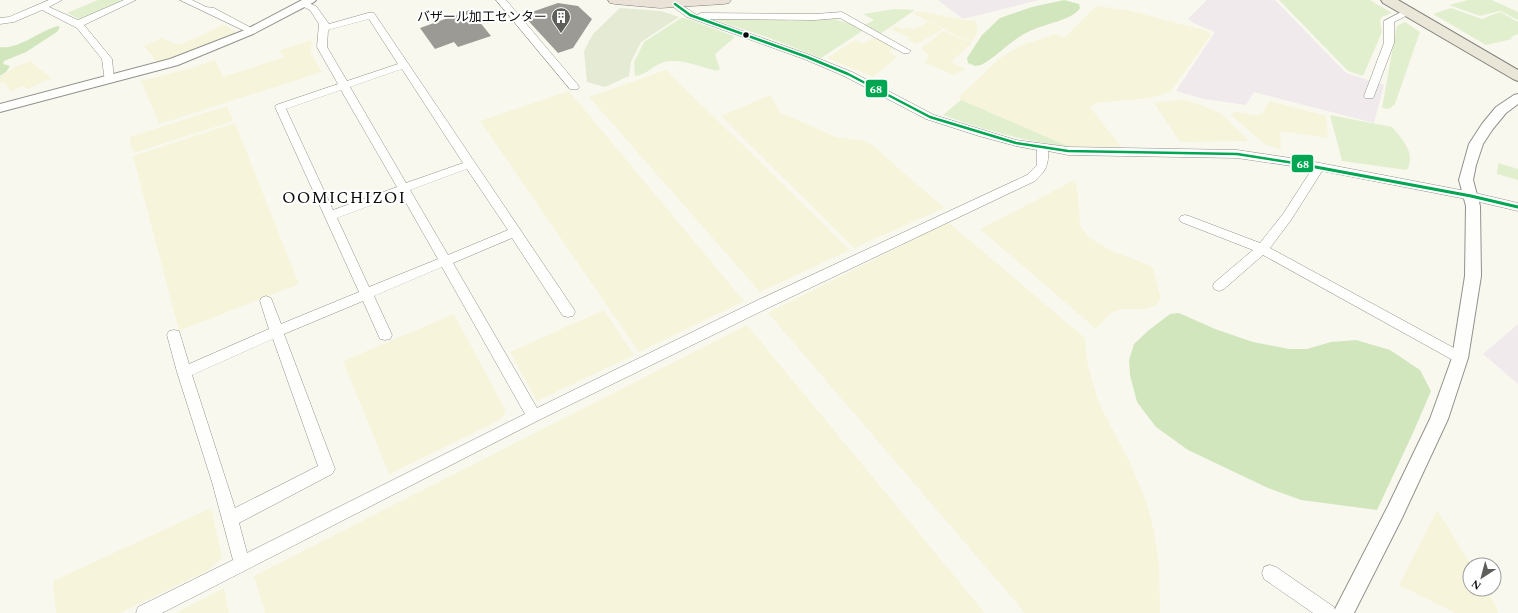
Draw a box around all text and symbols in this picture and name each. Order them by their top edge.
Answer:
building icon: バザール加工センター [550,6,572,34]
place label: バザール加工センター [417,7,547,27]
unlabelled marker [741,30,751,40]
line badge: 68 [865,79,888,98]
text: 68 [870,81,882,98]
line badge: 68 [1291,154,1314,173]
text: 68 [1297,156,1309,173]
district label: OOMICHIZOI [282,185,406,211]
north arrow [1462,557,1502,597]
text: N [1468,575,1485,594]

